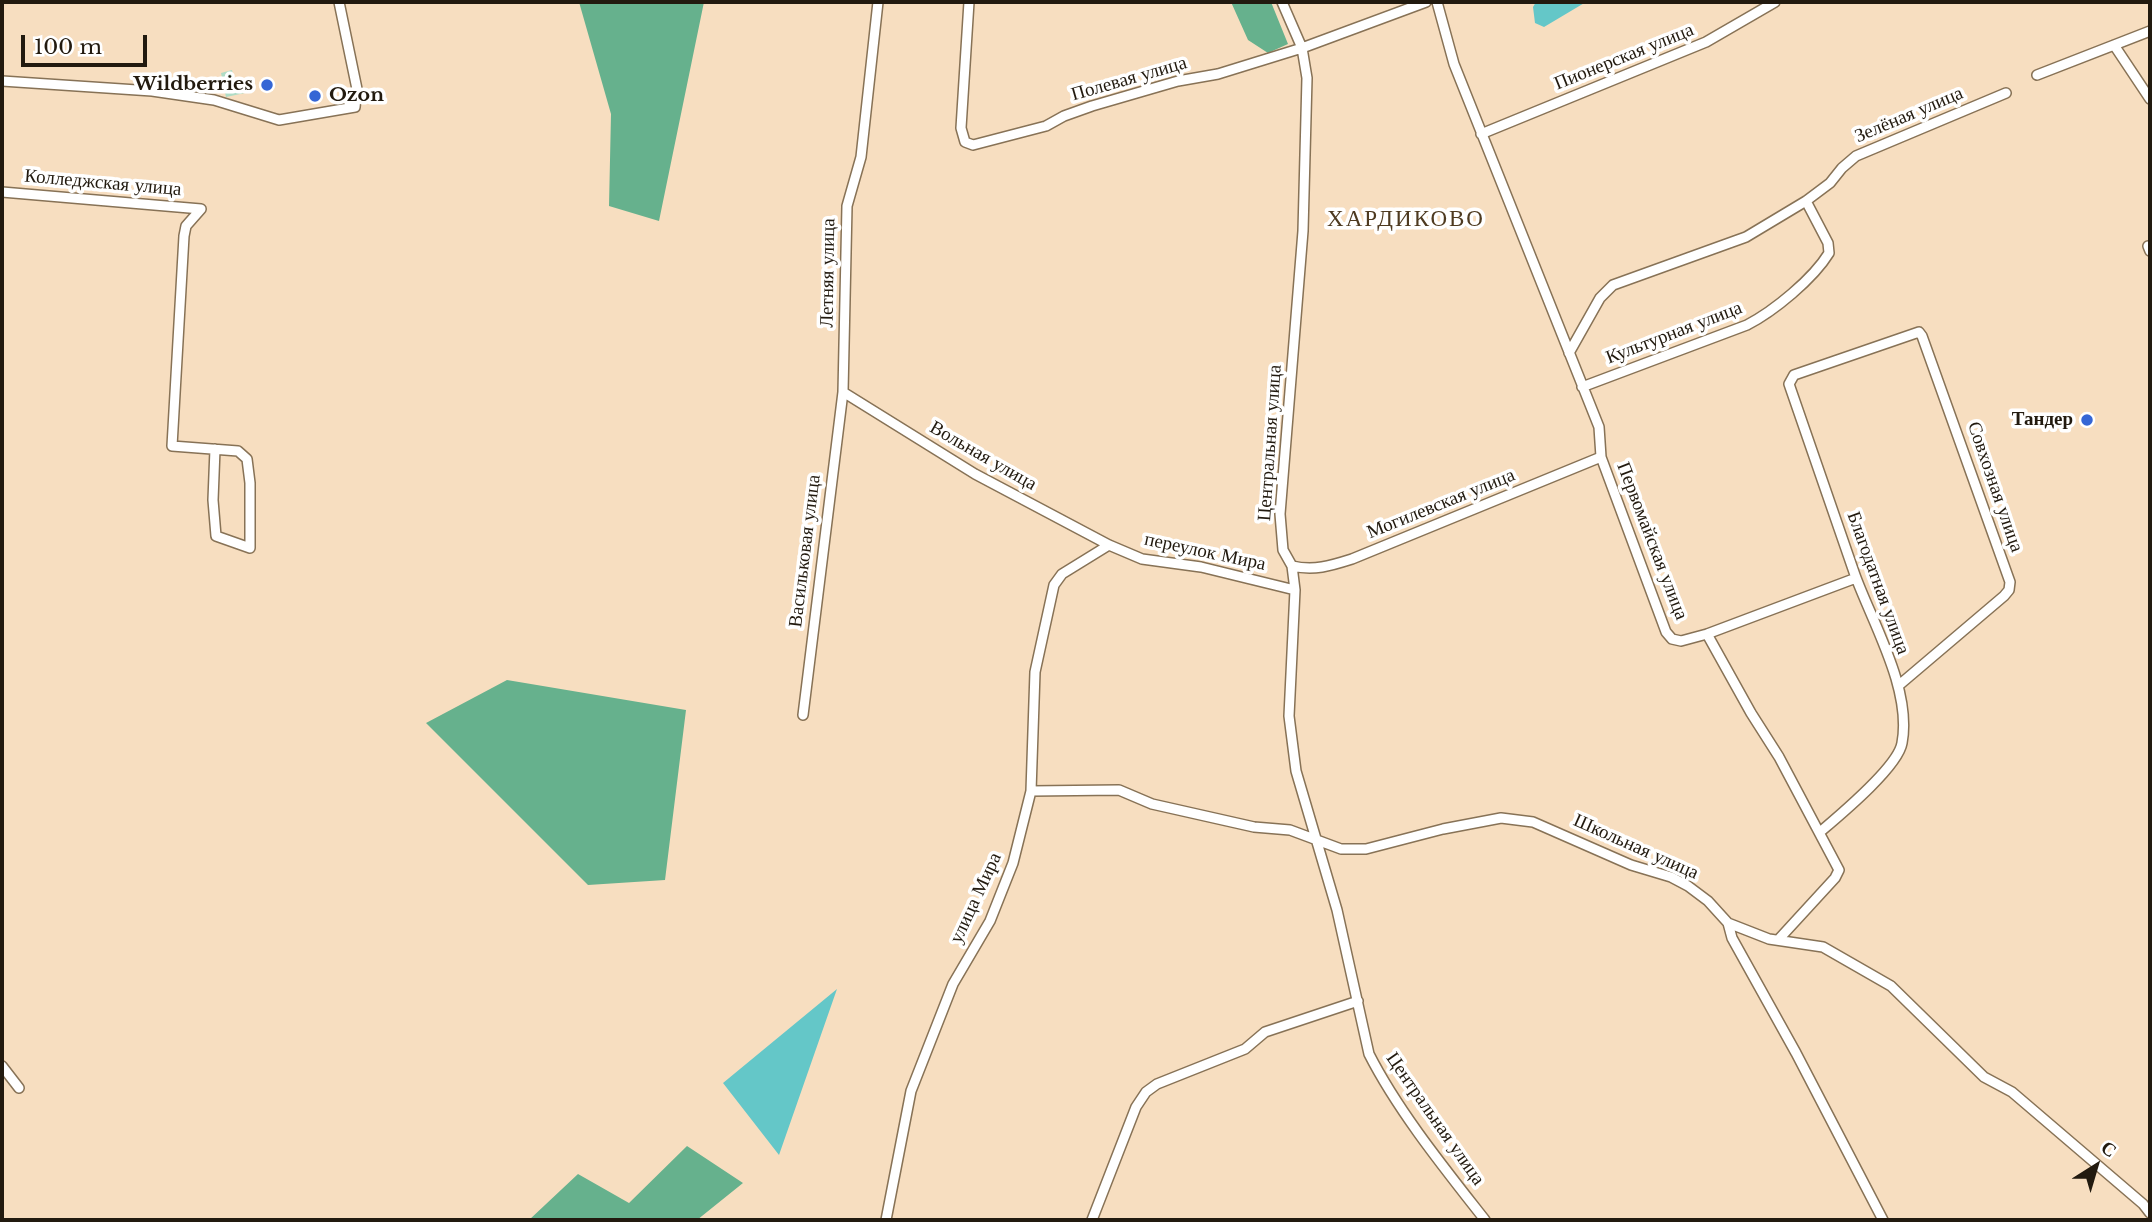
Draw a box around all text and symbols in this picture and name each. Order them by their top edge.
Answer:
street label: Пионерская улица [1551,19,1697,95]
scale bar [24,21,150,65]
text: 100 m [34,34,102,60]
street label: Полевая улица [1069,52,1189,106]
place label: Wildberries [133,74,253,96]
marker: Wildberries [259,77,275,93]
street label: Зелёная улица [1851,82,1967,148]
place label: Ozon [329,85,384,107]
marker: Ozon [307,88,323,104]
street label: Колледжская улица [24,165,182,201]
district label: ХАРДИКОВО [1328,206,1484,234]
street label: Летняя улица [816,218,840,328]
street label: Культурная улица [1603,297,1745,369]
street label: Центральная улица [1253,364,1287,522]
place label: Тандер [2012,409,2073,431]
marker: Тандер [2079,412,2095,428]
street label: Вольная улица [925,416,1041,496]
street label: Совхозная улица [1962,419,2028,555]
street label: Первомайская улица [1611,459,1693,623]
street label: Могилевская улица [1364,464,1518,544]
street label: Васильковая улица [784,473,826,629]
street label: Благодатная улица [1842,508,1914,658]
street label: переулок Мира [1142,528,1268,576]
street label: Школьная улица [1570,809,1702,885]
street label: улица Мира [945,849,1007,947]
street label: Центральная улица [1381,1048,1489,1190]
north arrow [2061,1131,2131,1201]
text: С [2097,1136,2121,1162]

